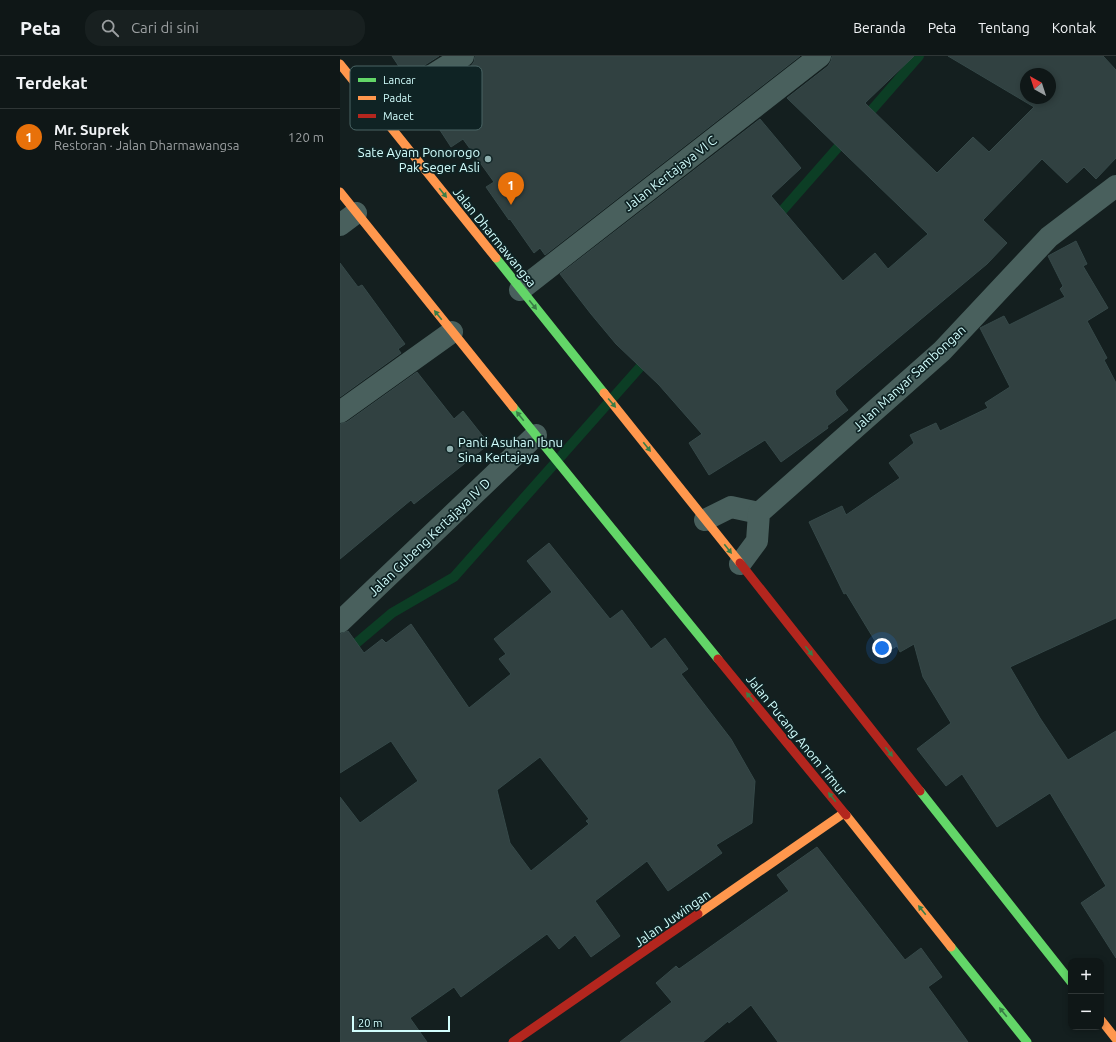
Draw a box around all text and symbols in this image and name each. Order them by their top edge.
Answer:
search box [85,10,365,46]
text: Peta [20,17,61,39]
icon: search [99,17,121,39]
text: Cari di sini [131,19,199,36]
text: Beranda [853,20,906,36]
text: Peta [928,20,956,36]
text: Tentang [978,20,1030,36]
text: Kontak [1052,20,1096,36]
legend [350,66,482,130]
north arrow [1020,68,1056,104]
text: Terdekat [16,73,88,92]
text: Lancar [383,74,416,86]
text: Padat [383,92,412,104]
text: Macet [383,110,414,122]
text: Mr. Suprek [54,121,129,138]
text: 1 [25,130,33,144]
text: 120 m [288,130,324,144]
street label: Jalan Kertajaya VI C [621,133,719,213]
text: Restoran · Jalan Dharmawangsa [54,138,239,152]
place label: Sate Ayam Ponorogo Pak Seger Asli [358,145,480,174]
marker: Sate Ayam Ponorogo Pak Seger Asli [483,154,493,164]
pin: 1 [498,172,524,205]
street label: Jalan Dharmawangsa [451,185,539,289]
one-way arrow [439,187,447,198]
one-way arrow [529,300,537,311]
one-way arrow [434,309,443,320]
street label: Jalan Manyar Sambongan [850,322,968,434]
one-way arrow [607,397,616,408]
one-way arrow [516,410,525,421]
place label: Panti Asuhan Ibnu Sina Kertajaya [458,435,563,464]
one-way arrow [643,441,652,452]
marker: Panti Asuhan Ibnu Sina Kertajaya [445,444,455,454]
street label: Jalan Gubeng Kertajaya IV D [365,475,493,599]
one-way arrow [723,543,732,554]
your location [872,638,892,658]
one-way arrow [804,645,813,656]
street label: Jalan Pucang Anom Timur [744,672,850,798]
one-way arrow [745,691,754,702]
one-way arrow [885,747,894,758]
one-way arrow [827,792,836,803]
street label: Jalan Juwingan [631,887,713,949]
one-way arrow [918,904,926,915]
map controls [1068,958,1104,1030]
button: + [1068,958,1104,994]
button: − [1068,994,1104,1030]
one-way arrow [999,1006,1007,1017]
scale bar [352,1014,450,1033]
text: 20 m [358,1017,382,1029]

